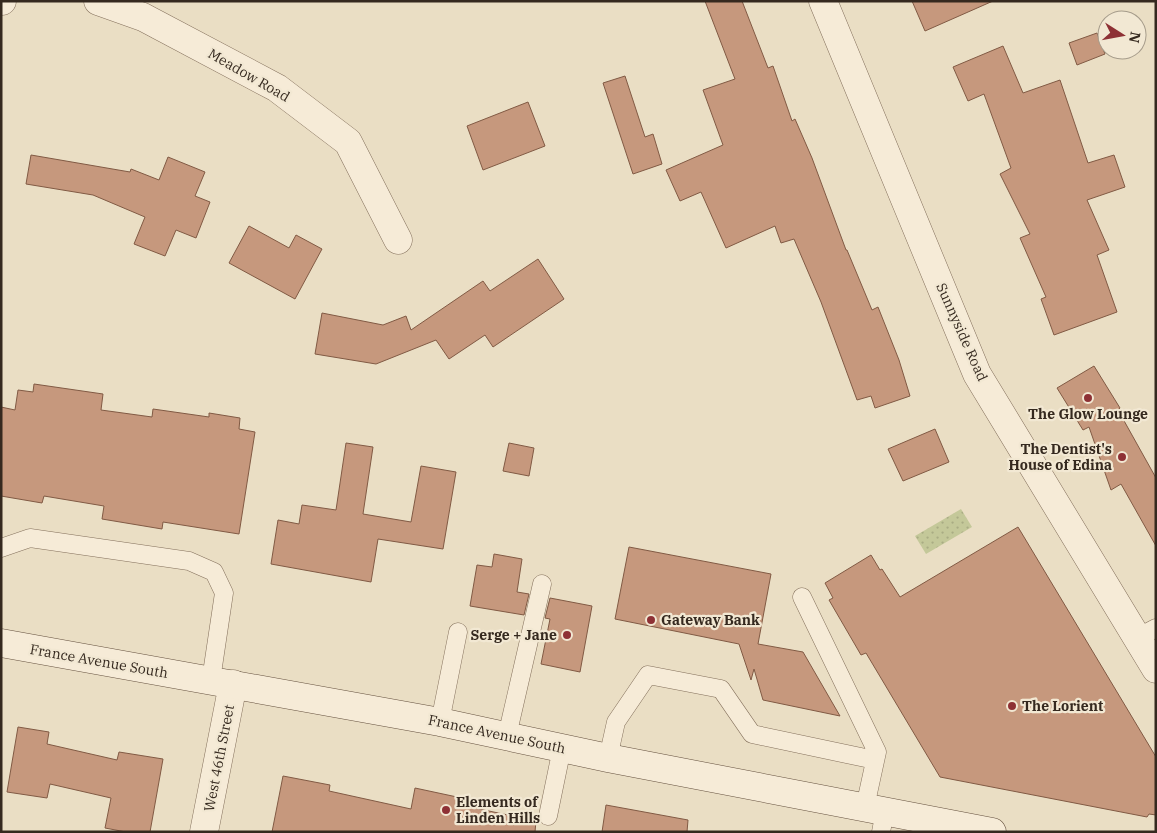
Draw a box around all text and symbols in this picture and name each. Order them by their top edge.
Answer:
north arrow [1097,10,1147,60]
text: N [1125,30,1145,45]
street label: Meadow Road [205,44,293,106]
street label: Sunnyside Road [932,280,992,384]
marker: The Glow Lounge [1082,392,1094,404]
place label: The Glow Lounge [1028,405,1148,423]
place label: The Dentist's House of Edina [1008,440,1112,474]
marker: The Dentist's House of Edina [1116,451,1128,463]
place label: Gateway Bank [661,611,760,629]
marker: Gateway Bank [645,614,657,626]
place label: Serge + Jane [470,626,557,644]
marker: Serge + Jane [561,629,573,641]
street label: France Avenue South [29,640,170,682]
place label: The Lorient [1022,697,1103,715]
marker: The Lorient [1006,700,1018,712]
street label: West 46th Street [200,703,238,813]
street label: France Avenue South [427,711,568,757]
place label: Elements of Linden Hills [456,793,540,827]
marker: Elements of Linden Hills [440,804,452,816]

